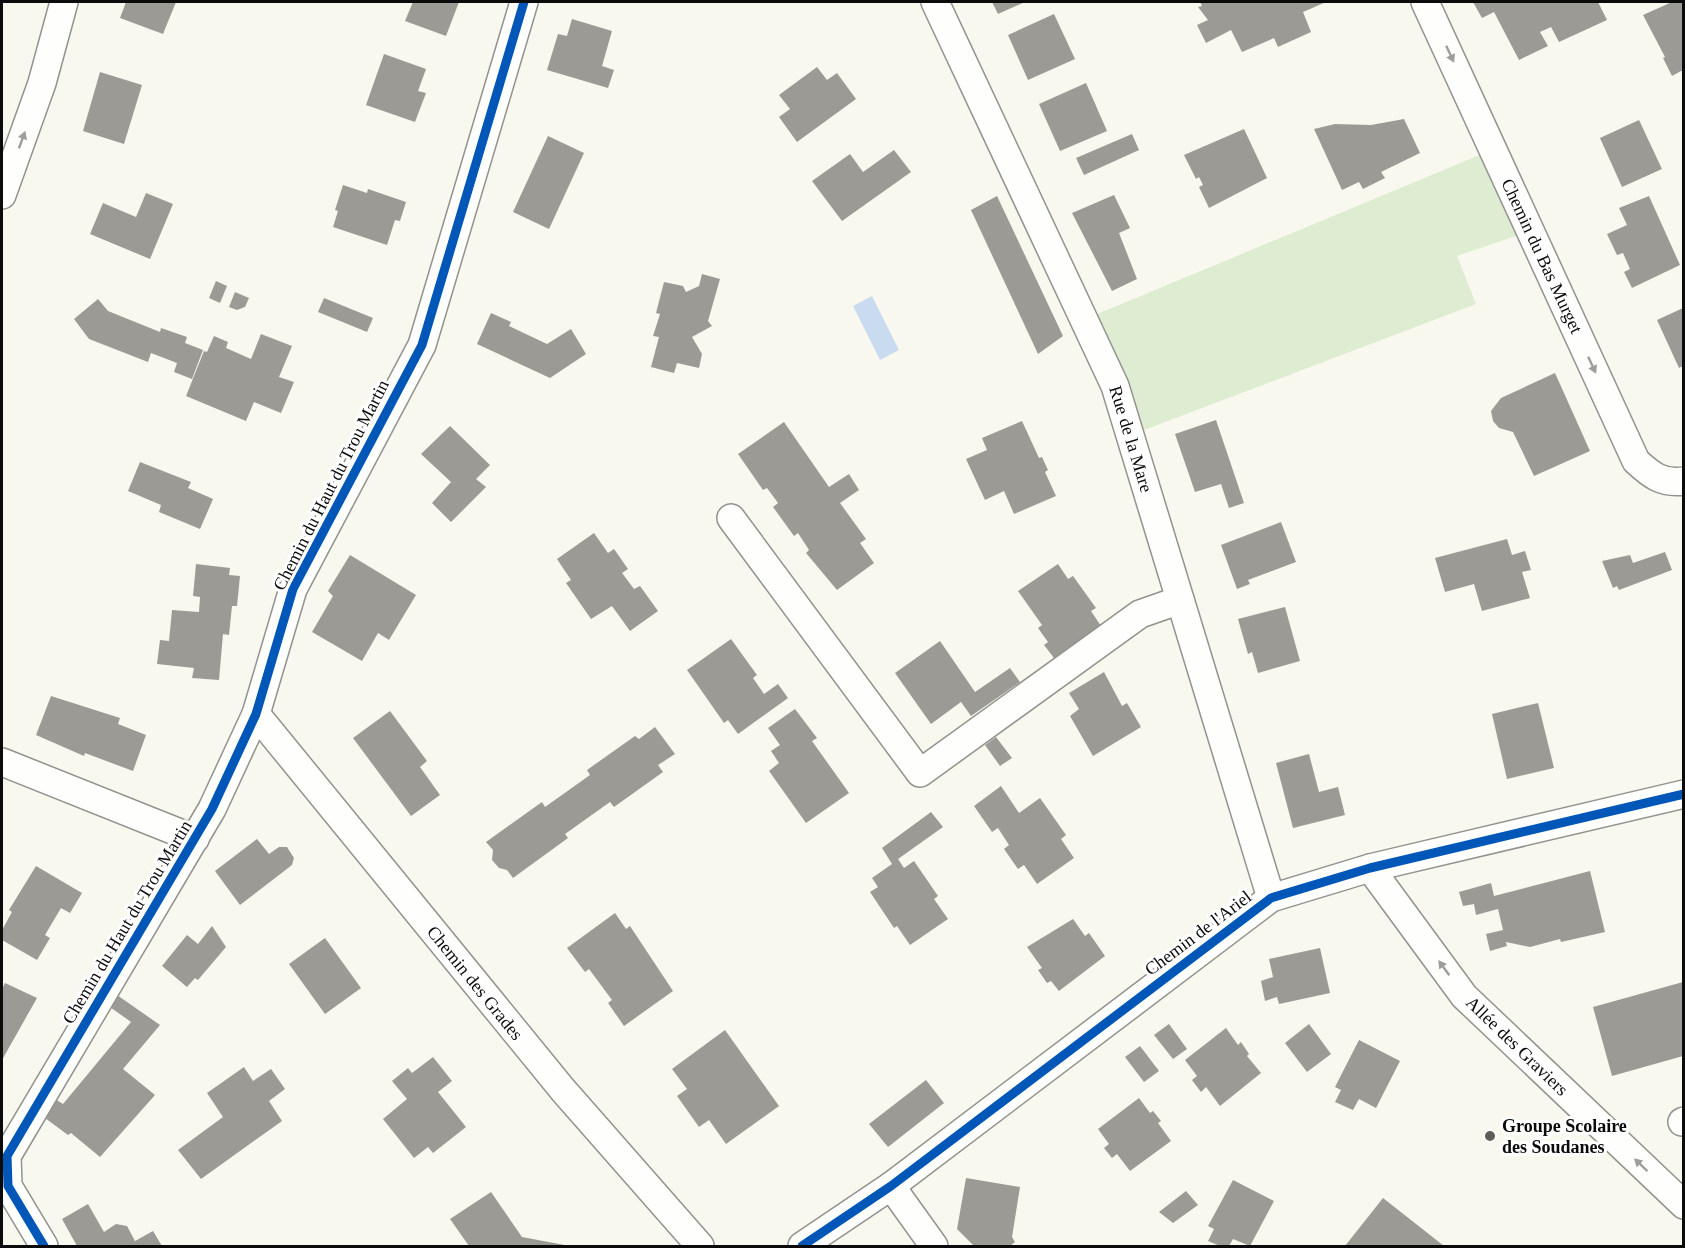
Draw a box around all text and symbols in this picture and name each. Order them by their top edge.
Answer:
one-way arrow [1445,46,1454,63]
one-way arrow [17,131,27,149]
street label: Chemin du Bas Murget [1497,176,1587,336]
one-way arrow [1587,357,1597,375]
street label: Chemin du Haut du Trou Martin [269,376,393,594]
street label: Rue de la Mare [1105,383,1157,495]
street label: Chemin du Haut du Trou Martin [58,817,196,1027]
street label: Chemin de l'Ariel [1141,886,1255,980]
street label: Chemin des Grades [423,922,527,1044]
one-way arrow [1438,961,1450,976]
street label: Allée des Graviers [1462,992,1572,1100]
place label: Groupe Scolaire des Soudanes [1502,1116,1627,1157]
marker: Groupe Scolaire des Soudanes [1483,1129,1497,1143]
one-way arrow [1635,1158,1649,1172]

